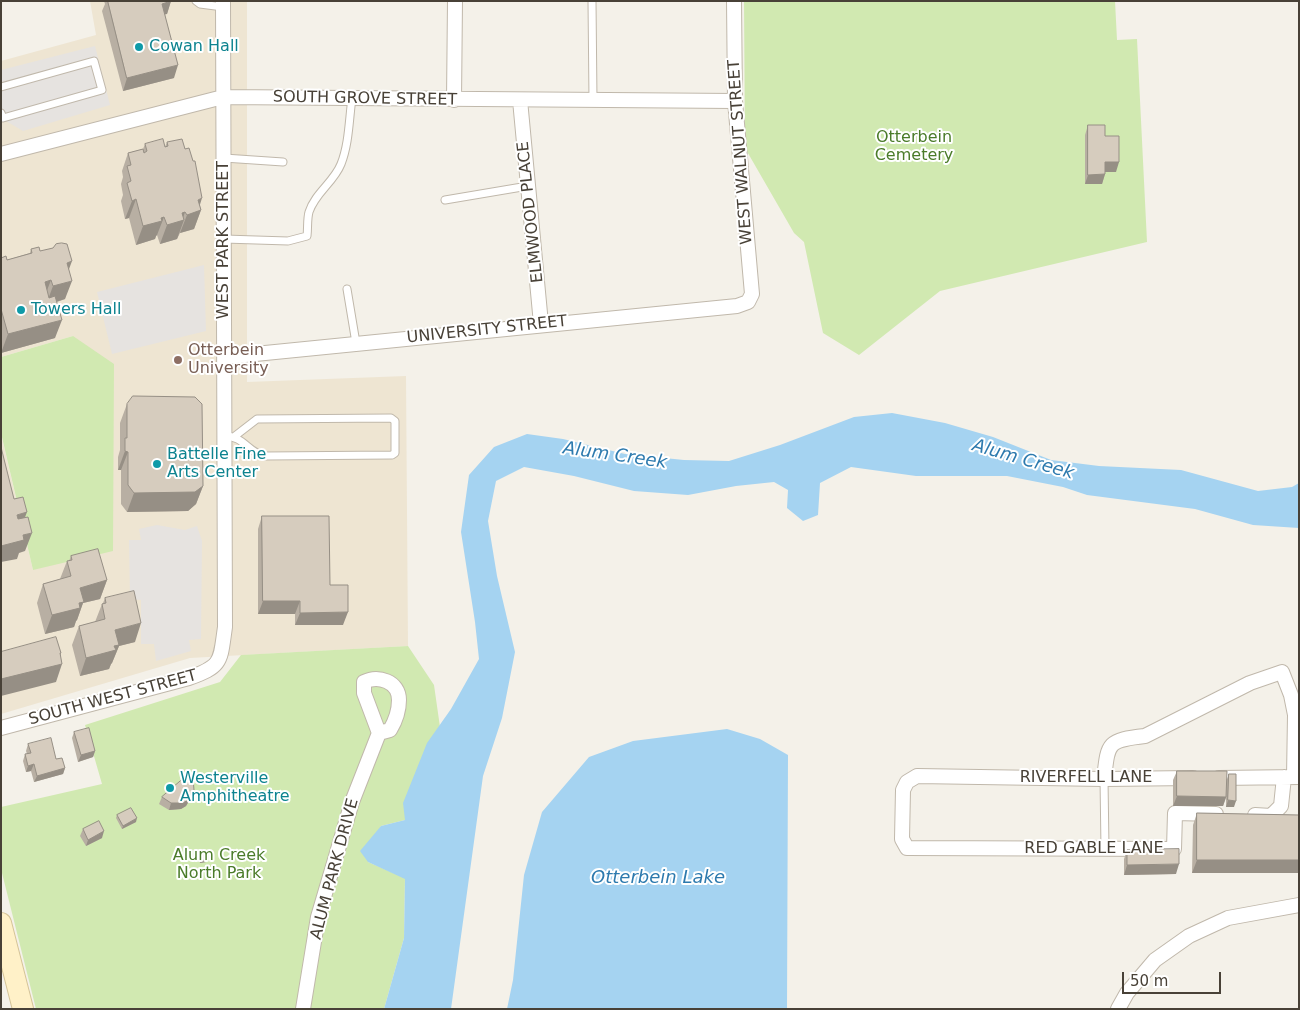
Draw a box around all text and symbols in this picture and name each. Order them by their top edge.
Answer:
place label: Cowan Hall [149,37,239,57]
marker: Cowan Hall [133,41,145,53]
street label: WEST WALNUT STREET [725,59,757,245]
street label: SOUTH GROVE STREET [273,88,457,110]
park label: Otterbein Cemetery [875,128,953,166]
street label: ELMWOOD PLACE [514,140,548,284]
street label: WEST PARK STREET [214,161,234,319]
place label: Towers Hall [31,300,122,320]
marker: Towers Hall [15,304,27,316]
street label: UNIVERSITY STREET [406,312,568,348]
place label: Otterbein University [188,341,269,379]
marker: Otterbein University [172,354,184,366]
water label: Alum Creek [970,435,1076,485]
water label: Alum Creek [562,438,668,474]
place label: Battelle Fine Arts Center [167,445,266,483]
marker: Battelle Fine Arts Center [151,458,163,470]
street label: SOUTH WEST STREET [27,666,199,730]
street label: RIVERFELL LANE [1020,768,1152,788]
place label: Westerville Amphitheatre [180,769,290,807]
marker: Westerville Amphitheatre [164,782,176,794]
street label: ALUM PARK DRIVE [307,796,363,942]
street label: RED GABLE LANE [1024,839,1164,859]
park label: Alum Creek North Park [173,846,265,884]
water label: Otterbein Lake [591,867,725,889]
scale bar [1125,962,1224,994]
text: 50 m [1130,972,1168,990]

